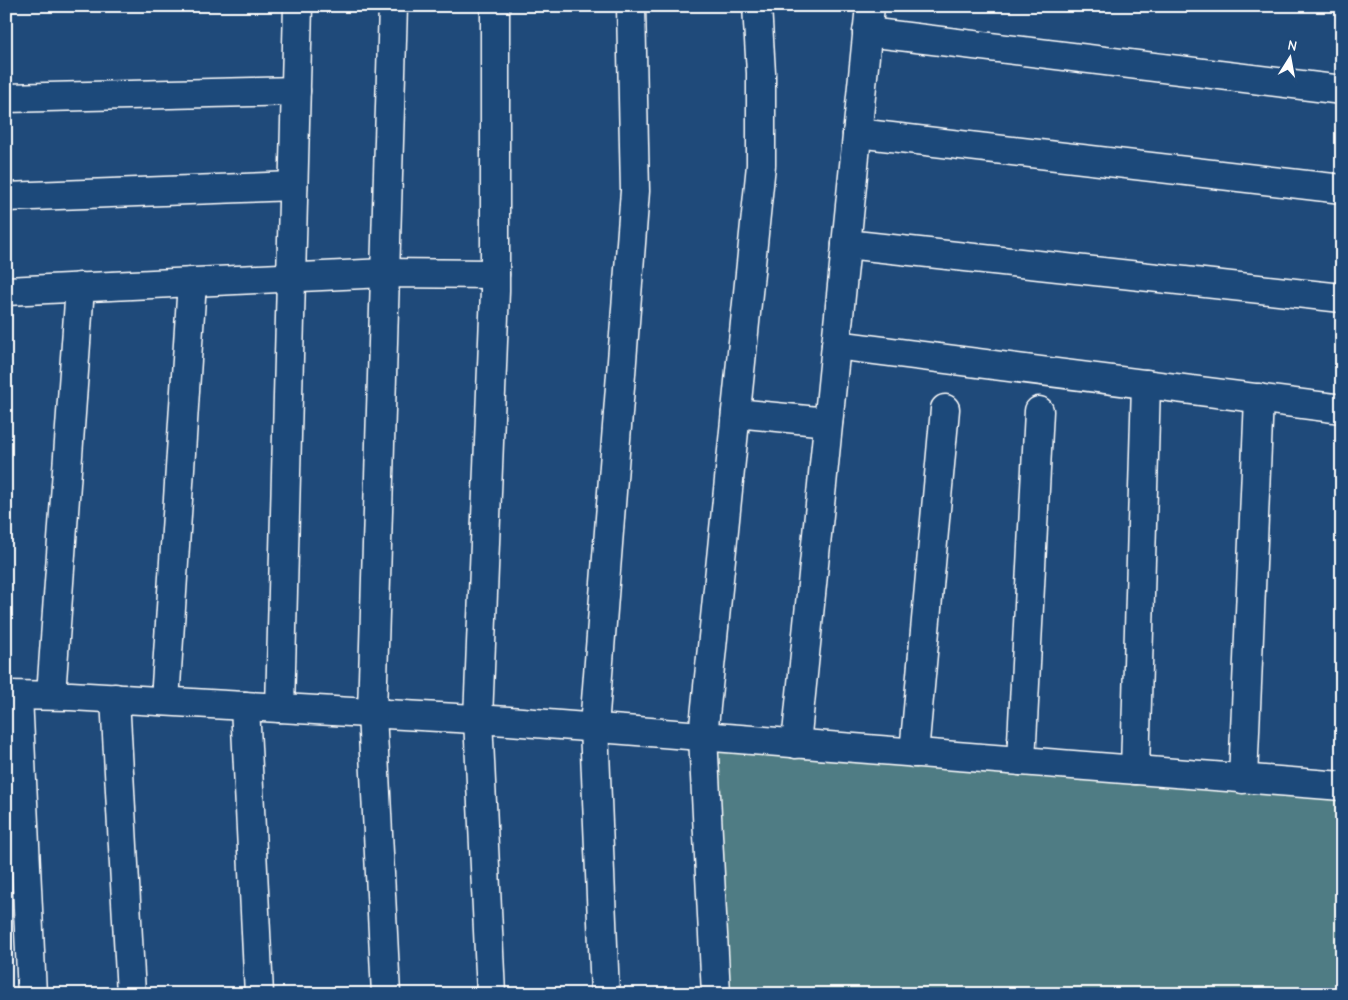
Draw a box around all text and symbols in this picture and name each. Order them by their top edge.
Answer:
north arrow [1266,32,1316,82]
text: N [1286,37,1298,55]

